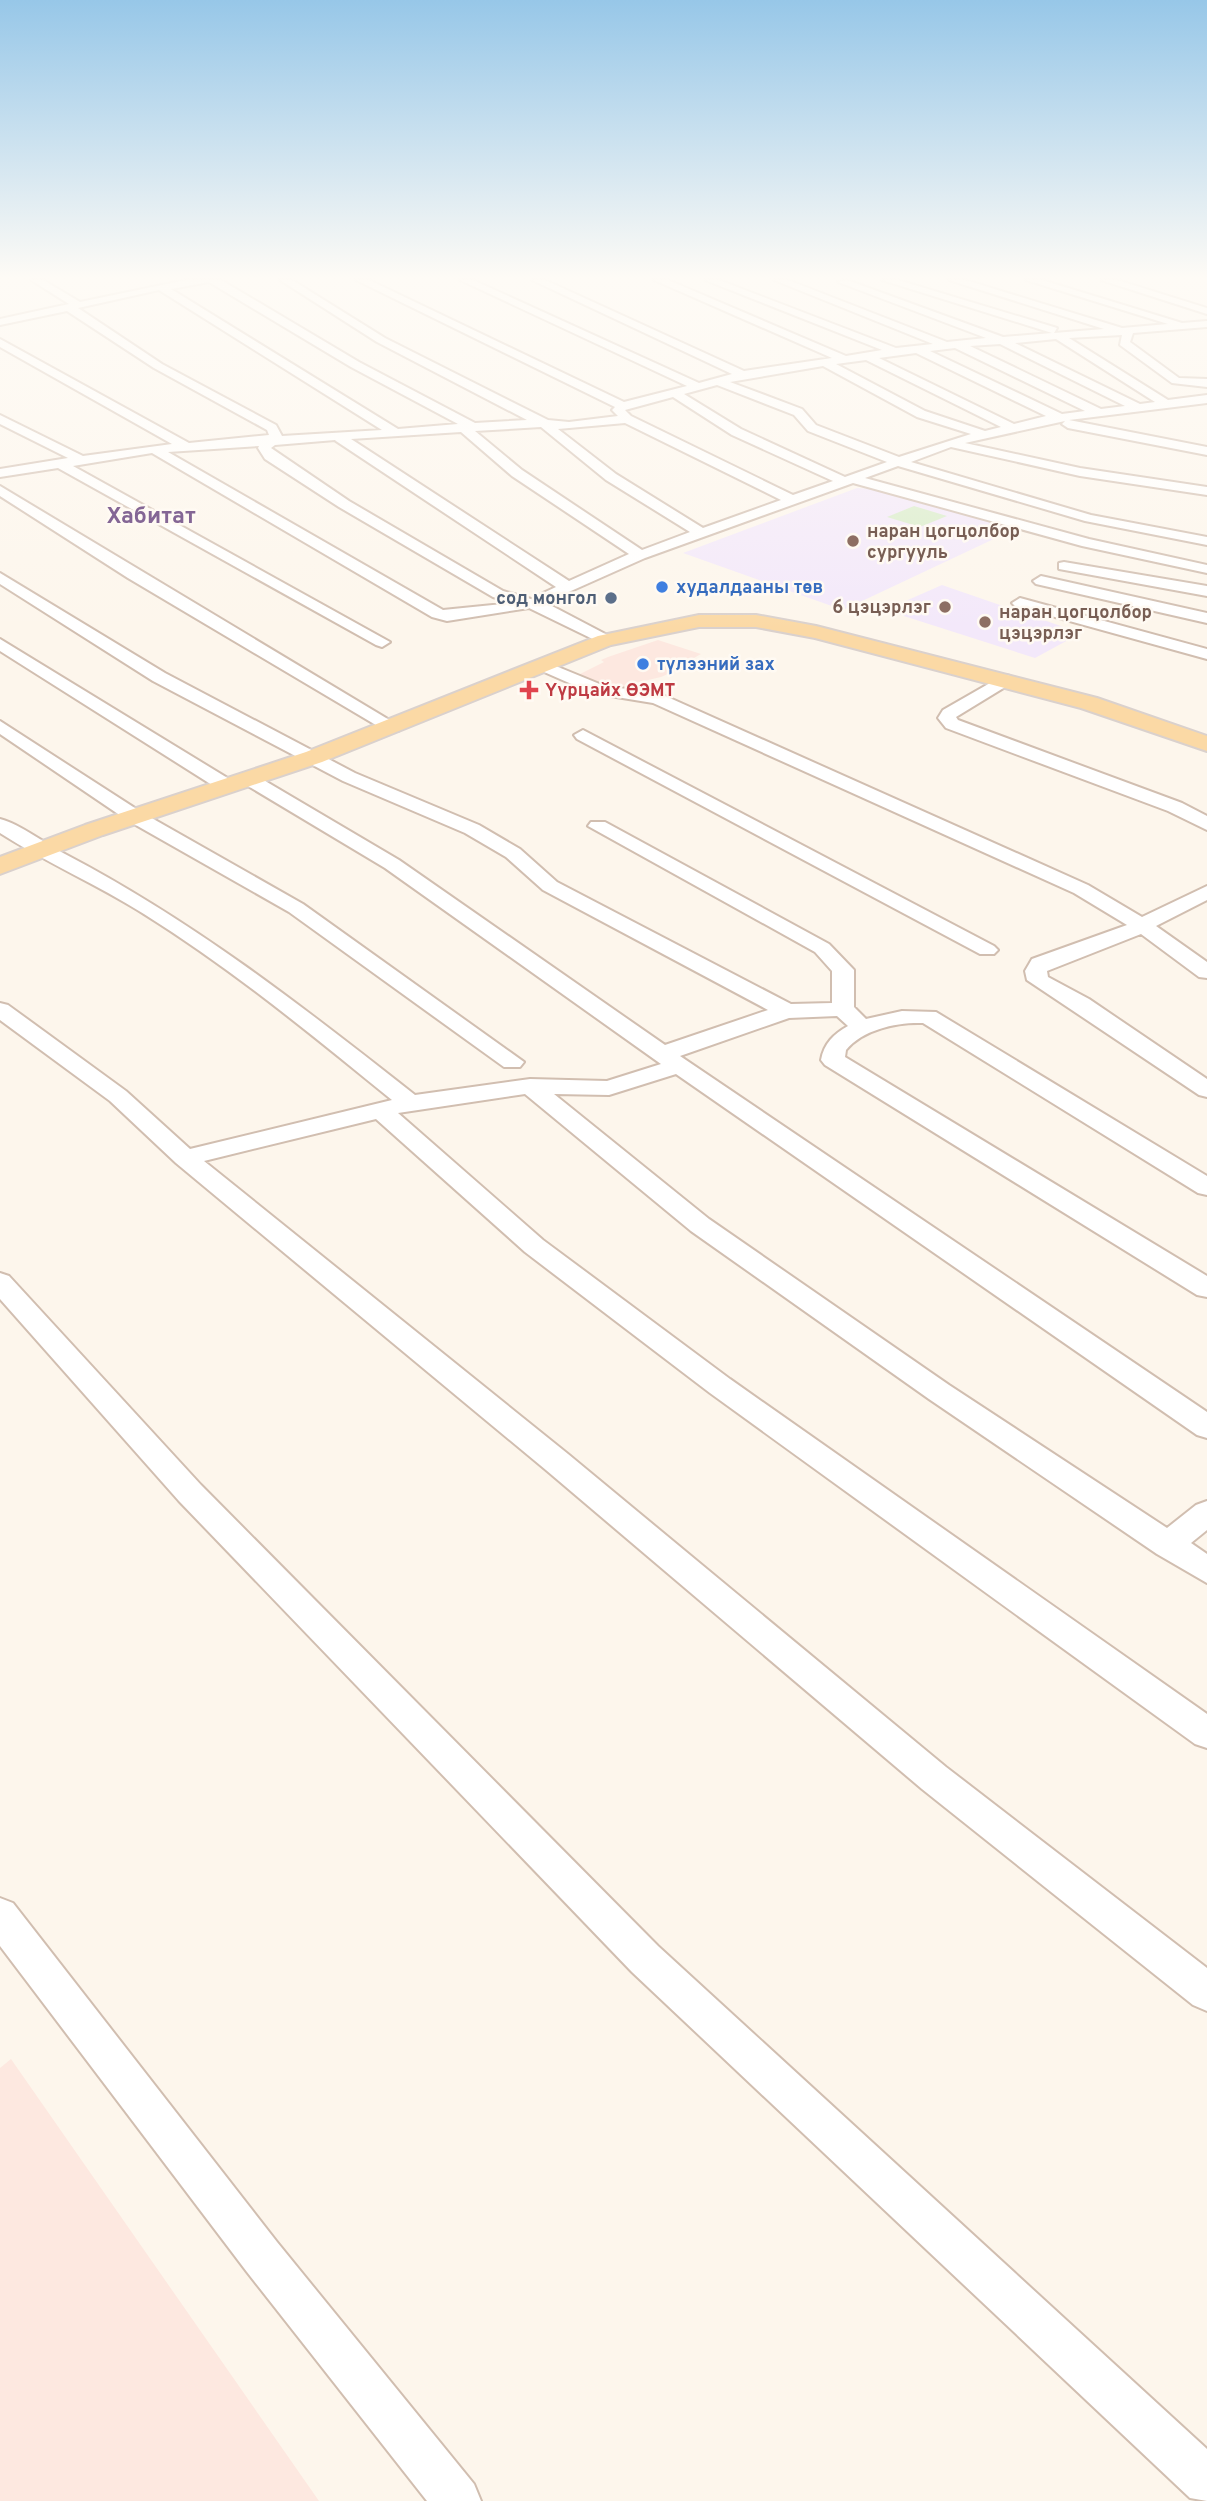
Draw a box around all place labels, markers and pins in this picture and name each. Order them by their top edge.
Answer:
place label: наран цогцолбор сургууль [867,521,1020,565]
marker: наран цогцолбор сургууль [845,533,861,549]
place label: худалдааны төв [676,577,823,600]
marker: худалдааны төв [654,579,670,595]
place label: сод монгол [496,588,597,611]
marker: сод монгол [603,590,619,606]
place label: 6 цэцэрлэг [832,597,931,620]
marker: 6 цэцэрлэг [937,599,953,615]
place label: наран цогцолбор цэцэрлэг [999,602,1152,646]
marker: наран цогцолбор цэцэрлэг [977,614,993,630]
place label: түлээний зах [657,654,775,677]
marker: түлээний зах [635,656,651,672]
marker: Үүрцайх ӨЭМТ [519,680,539,700]
place label: Үүрцайх ӨЭМТ [545,680,676,703]

